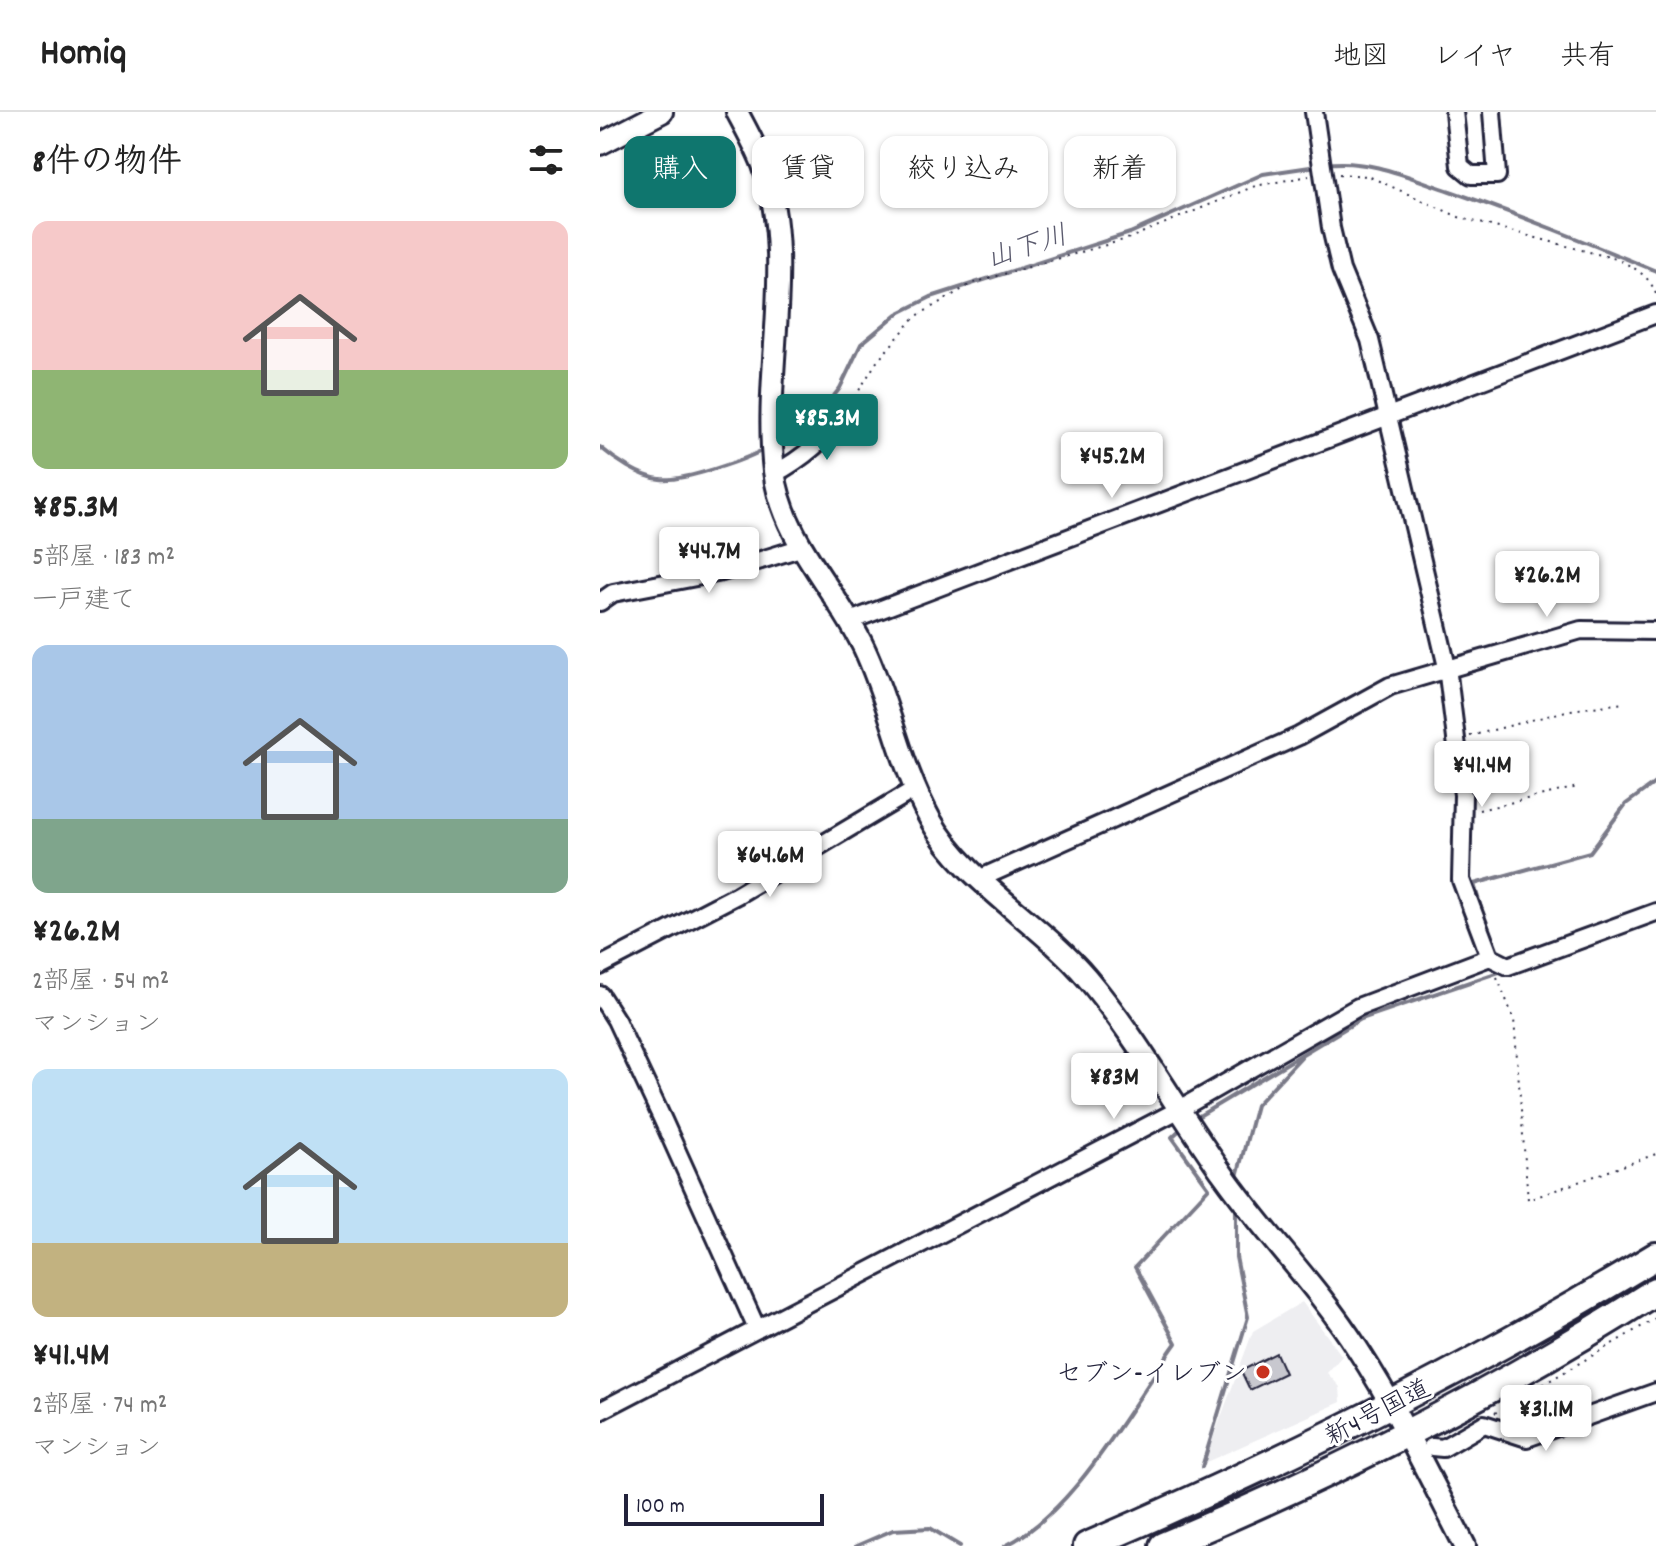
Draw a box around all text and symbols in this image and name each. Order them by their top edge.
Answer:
text: Homiq [40,28,126,83]
text: 地図 [1333,39,1389,79]
text: レイヤ [1433,39,1516,79]
text: 共有 [1560,39,1616,79]
chip: 購入 [624,136,736,208]
chip: 賃貸 [752,136,864,208]
chip: 絞り込み [880,136,1048,208]
chip: 新着 [1064,136,1176,208]
icon: filters [524,138,568,182]
text: 8件の物件 [32,140,182,189]
water label: 山下川 [981,218,1074,282]
icon: home [228,273,372,417]
pin: ¥85.3M [762,394,892,462]
text: ¥85.3M [794,401,860,438]
pin: ¥45.2M [1047,432,1177,500]
text: ¥45.2M [1079,439,1145,476]
text: ¥85.3M [32,485,119,534]
pin: ¥44.7M [644,527,774,595]
text: ¥44.7M [677,534,741,571]
text: 5部屋 · 183 m² [32,540,175,577]
pin: ¥26.2M [1482,551,1612,619]
text: ¥26.2M [1513,558,1581,595]
text: 一戸建て [32,583,136,620]
icon: home [228,697,372,841]
pin: ¥41.4M [1417,741,1547,809]
text: ¥41.4M [1452,748,1512,785]
pin: ¥64.6M [705,831,835,899]
text: ¥64.6M [736,838,804,875]
text: ¥26.2M [32,909,120,958]
text: 2部屋 · 54 m² [32,964,169,1001]
text: マンション [32,1007,161,1044]
pin: ¥83M [1067,1053,1161,1121]
text: ¥83M [1089,1060,1139,1097]
icon: home [228,1121,372,1265]
text: ¥41.4M [32,1333,110,1382]
place label: セブン-イレブン [1056,1357,1247,1394]
marker: セブン-イレブン [1254,1363,1272,1381]
street label: 新4号国道 [1319,1372,1438,1457]
pin: ¥31.1M [1481,1385,1611,1453]
text: 2部屋 · 74 m² [32,1388,167,1425]
text: ¥31.1M [1518,1392,1574,1429]
text: マンション [32,1431,161,1468]
scale bar [624,1490,824,1526]
text: 100 m [636,1492,685,1523]

